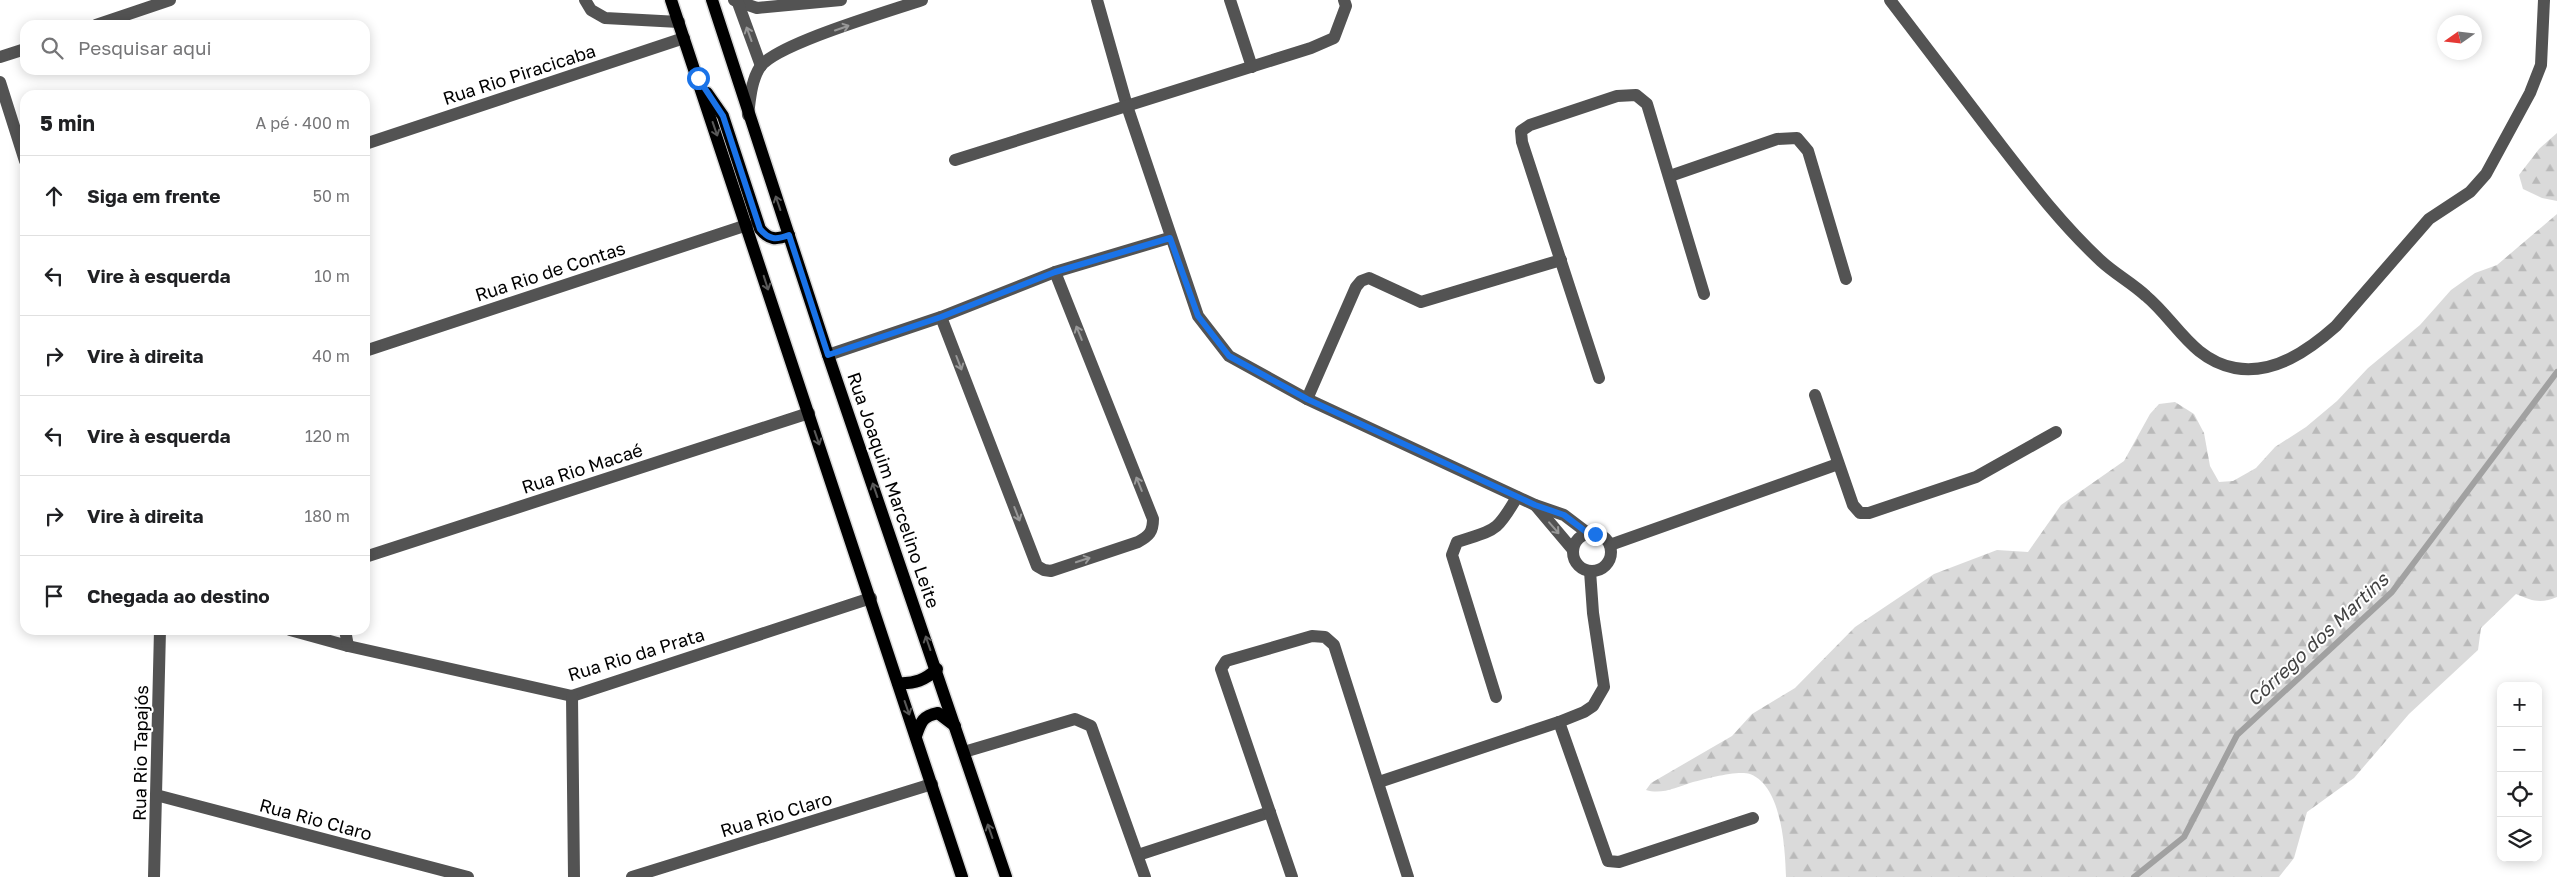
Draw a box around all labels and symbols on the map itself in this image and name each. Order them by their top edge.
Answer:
north arrow [2437,15,2482,60]
one-way arrow [834,22,850,32]
one-way arrow [744,27,753,43]
street label: Rua Rio Piracicaba [440,39,598,109]
route start [687,67,710,90]
one-way arrow [711,121,720,136]
one-way arrow [773,195,783,211]
street label: Rua Rio de Contas [472,236,628,306]
one-way arrow [762,275,771,291]
one-way arrow [1073,325,1082,340]
one-way arrow [955,355,964,370]
street label: Rua Joaquim Marcelino Leite [843,369,945,611]
one-way arrow [813,429,822,445]
street label: Rua Rio Macaé [519,438,645,498]
one-way arrow [1133,476,1142,491]
one-way arrow [870,482,879,498]
one-way arrow [1013,506,1023,521]
one-way arrow [1548,521,1560,534]
route end [1584,523,1607,546]
one-way arrow [1075,555,1090,564]
water label: Córrego dos Martins [2241,567,2393,711]
street label: Rua Rio da Prata [565,623,707,685]
one-way arrow [923,636,932,652]
street label: Rua Rio Tapajós [128,685,152,821]
one-way arrow [903,700,912,715]
street label: Rua Rio Claro [717,787,835,841]
street label: Rua Rio Claro [257,793,375,845]
one-way arrow [985,824,994,839]

